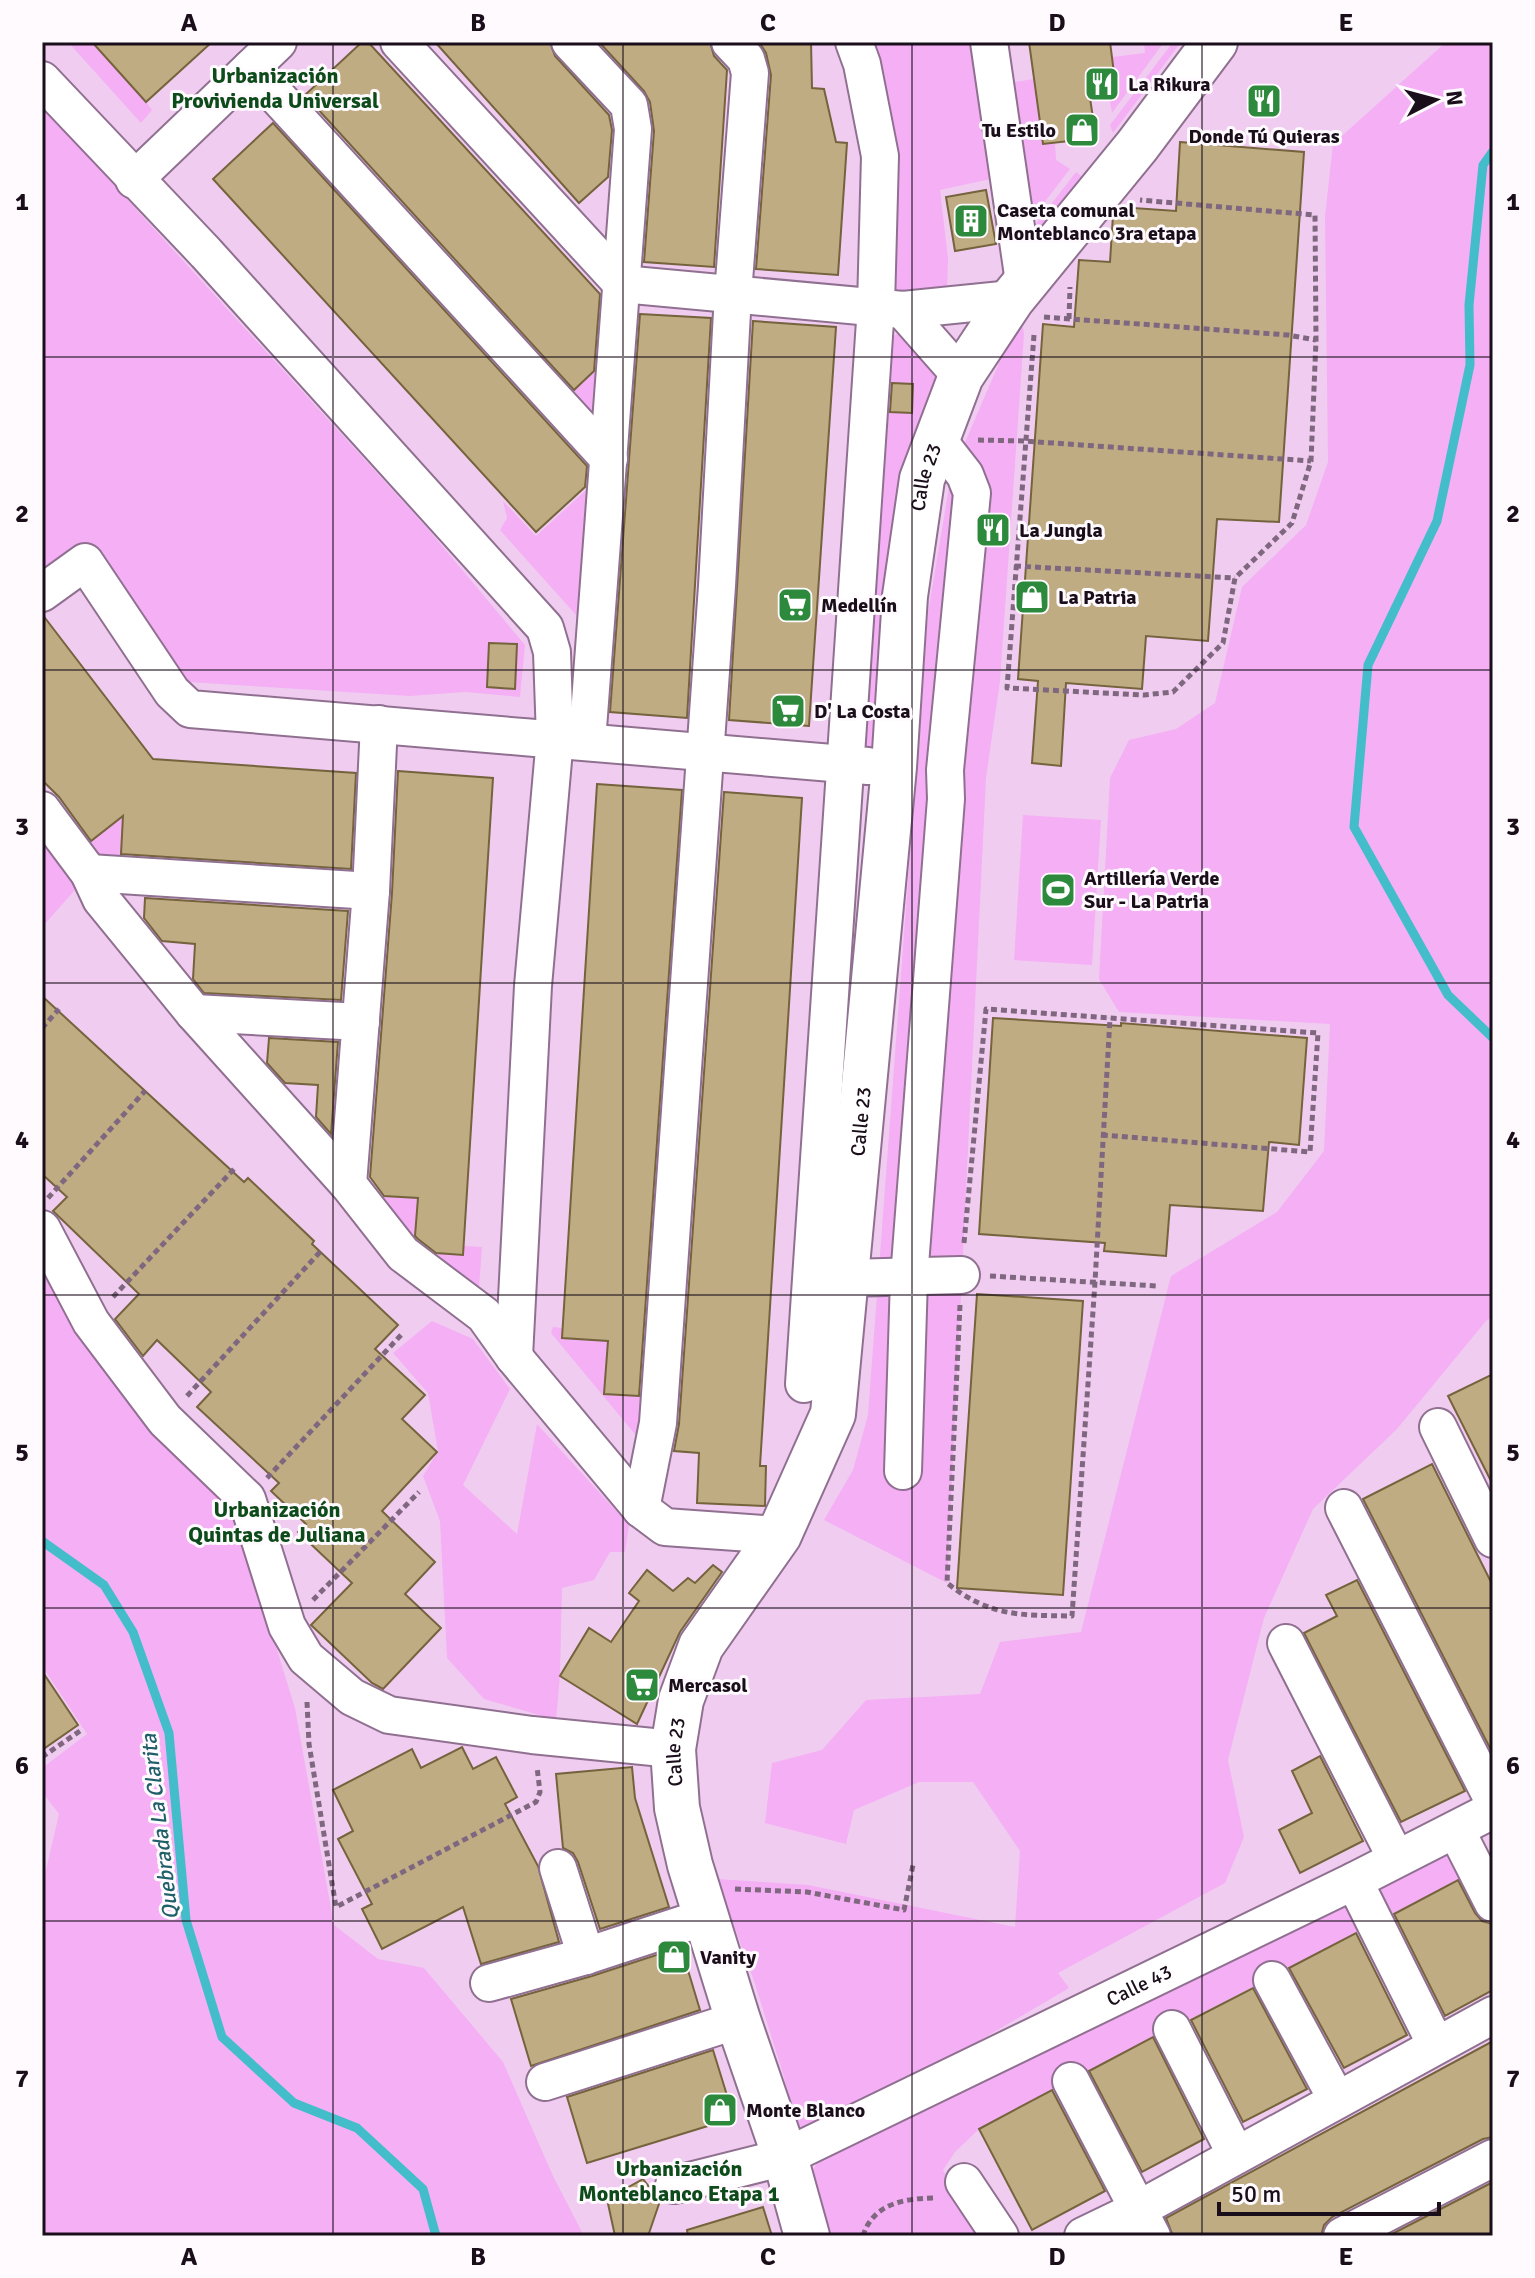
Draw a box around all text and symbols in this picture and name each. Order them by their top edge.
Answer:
text: A [181,7,198,39]
text: B [470,7,486,39]
text: C [760,7,776,39]
text: D [1048,7,1066,39]
text: E [1339,7,1353,39]
north arrow [1395,60,1475,140]
district label: Urbanización Provivienda Universal [171,62,379,114]
restaurant icon: La Rikura [1083,65,1121,103]
place label: La Rikura [1128,72,1211,97]
restaurant icon: Donde Tú Quieras [1245,82,1283,120]
text: N [1440,89,1469,107]
shop icon: Tu Estilo [1063,111,1101,149]
place label: Tu Estilo [982,118,1056,143]
place label: Donde Tú Quieras [1188,124,1340,149]
text: 1 [15,186,29,218]
text: 1 [1506,186,1520,218]
place label: Caseta comunal Monteblanco 3ra etapa [997,198,1197,246]
building icon: Caseta comunal Monteblanco 3ra etapa [952,202,990,240]
street label: Calle 23 [905,440,947,513]
text: 2 [15,498,29,530]
text: 2 [1506,498,1520,530]
restaurant icon: La Jungla [974,511,1012,549]
place label: La Jungla [1019,518,1103,543]
shop icon: La Patria [1013,578,1051,616]
place label: La Patria [1058,585,1137,610]
supermarket icon: Medellín [776,586,814,624]
place label: Medellín [821,593,897,618]
supermarket icon: D' La Costa [769,692,807,730]
place label: D' La Costa [814,699,911,724]
text: 3 [15,811,29,843]
text: 3 [1506,811,1520,843]
place label: Artillería Verde Sur - La Patria [1084,866,1220,914]
sports icon: Artillería Verde Sur - La Patria [1039,871,1077,909]
street label: Calle 23 [845,1086,877,1157]
text: 4 [15,1124,29,1156]
text: 4 [1506,1124,1520,1156]
text: 5 [15,1437,29,1469]
text: 5 [1506,1437,1520,1469]
district label: Urbanización Quintas de Juliana [188,1496,366,1548]
supermarket icon: Mercasol [623,1666,661,1704]
place label: Mercasol [668,1673,748,1698]
street label: Calle 23 [661,1715,691,1787]
water label: Quebrada La Clarita [135,1732,184,1921]
text: 6 [15,1750,29,1782]
text: 6 [1506,1750,1520,1782]
shop icon: Vanity [655,1938,693,1976]
place label: Vanity [700,1945,756,1970]
street label: Calle 43 [1103,1959,1176,2012]
text: 7 [15,2063,29,2095]
text: 7 [1506,2063,1520,2095]
shop icon: Monte Blanco [701,2091,739,2129]
place label: Monte Blanco [746,2098,865,2123]
district label: Urbanización Monteblanco Etapa 1 [578,2155,780,2207]
scale bar [1219,2166,1439,2216]
text: 50 m [1231,2179,1281,2209]
text: A [181,2241,198,2273]
text: B [470,2241,486,2273]
text: C [760,2241,776,2273]
text: D [1048,2241,1066,2273]
text: E [1339,2241,1353,2273]

